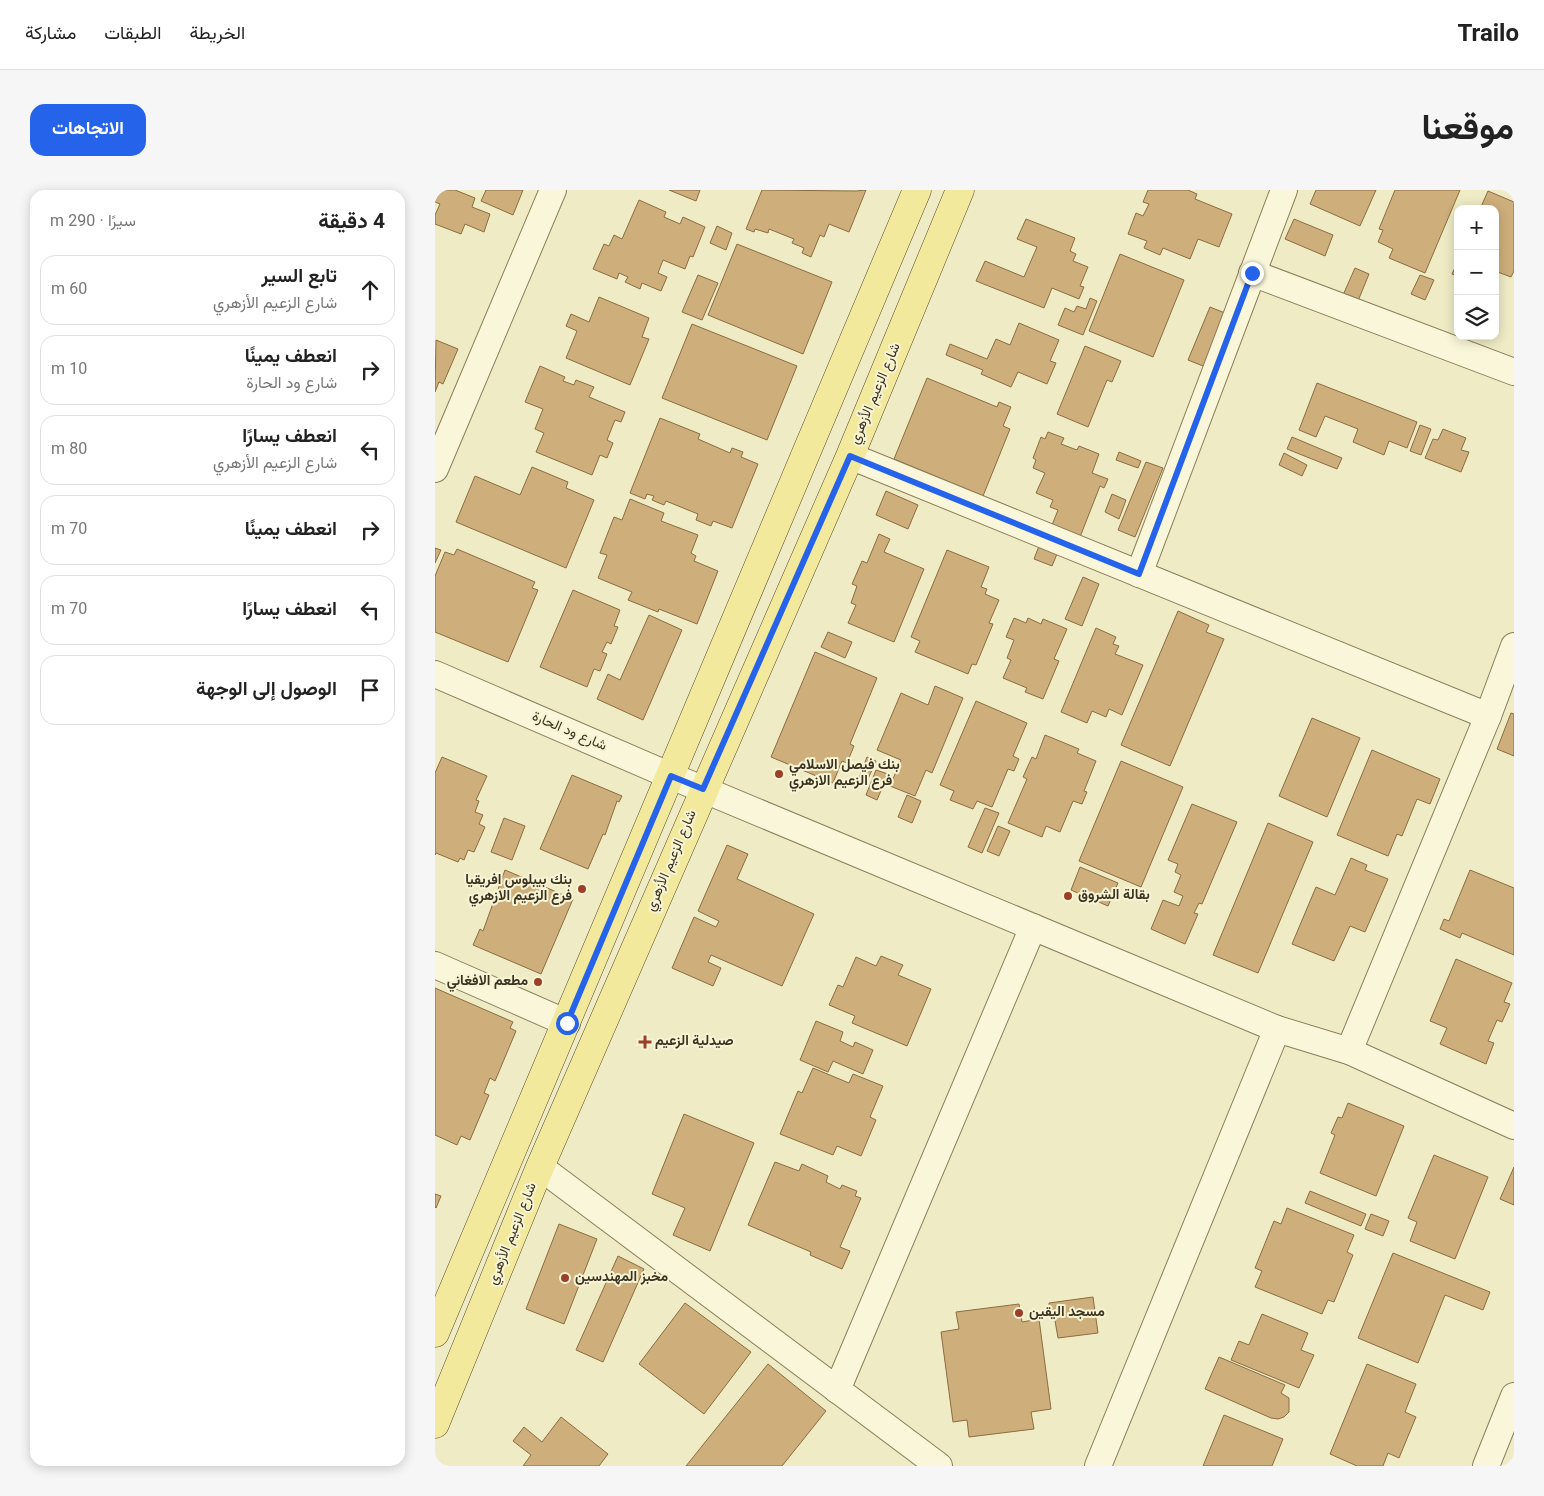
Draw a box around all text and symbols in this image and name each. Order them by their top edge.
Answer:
text: Trailo [1458,16,1519,54]
text: مشاركة [25,21,76,49]
text: الطبقات [104,21,161,49]
text: الخريطة [189,21,245,49]
text: موقعنا [1421,103,1514,158]
button: الاتجاهات [30,104,146,156]
map controls [1454,205,1499,340]
button: + [1454,205,1499,250]
text: 4 دقيقة [318,206,385,239]
text: سيرًا · 290 m [50,210,136,235]
button: − [1454,250,1499,295]
route end [1241,262,1264,285]
text: تابع السير [261,263,337,292]
icon: ahead [356,276,384,304]
text: 60 m [51,278,87,303]
text: شارع الزعيم الأزهري [213,292,337,317]
button: layers [1454,295,1499,340]
street label: شارع الزعيم الأزهري [845,340,907,448]
text: انعطف يمينًا [245,343,337,372]
icon: right [356,356,384,384]
text: 10 m [51,358,87,383]
text: شارع ود الحارة [246,372,337,397]
text: انعطف يسارًا [242,423,337,452]
icon: left [356,436,384,464]
text: 80 m [51,438,87,463]
text: شارع الزعيم الأزهري [213,452,337,477]
text: انعطف يمينًا [245,516,337,545]
icon: right [356,516,384,544]
text: 70 m [51,518,87,543]
text: انعطف يسارًا [242,596,337,625]
icon: left [356,596,384,624]
text: 70 m [51,598,87,623]
text: الوصول إلى الوجهة [196,676,337,705]
icon: arrive [356,676,384,704]
street label: شارع ود الحارة [528,706,610,758]
place label: بنك فيصل الاسلامي فرع الزعيم الازهري [789,755,900,793]
marker: بنك فيصل الاسلامي فرع الزعيم الازهري [773,768,785,780]
street label: شارع الزعيم الأزهري [641,807,703,915]
place label: بنك بيبلوس افريقيا فرع الزعيم الازهري [465,870,572,908]
marker: بنك بيبلوس افريقيا فرع الزعيم الازهري [576,883,588,895]
place label: بقالة الشروق [1078,885,1150,907]
marker: بقالة الشروق [1062,890,1074,902]
place label: مطعم الافغاني [447,971,528,993]
marker: مطعم الافغاني [532,976,544,988]
route start [556,1012,579,1035]
place label: صيدلية الزعيم [655,1031,734,1053]
marker: صيدلية الزعيم [639,1036,651,1048]
street label: شارع الزعيم الأزهري [482,1180,544,1288]
place label: مخبز المهندسين [575,1267,669,1289]
marker: مخبز المهندسين [559,1272,571,1284]
place label: مسجد اليقين [1029,1302,1105,1324]
marker: مسجد اليقين [1013,1307,1025,1319]

